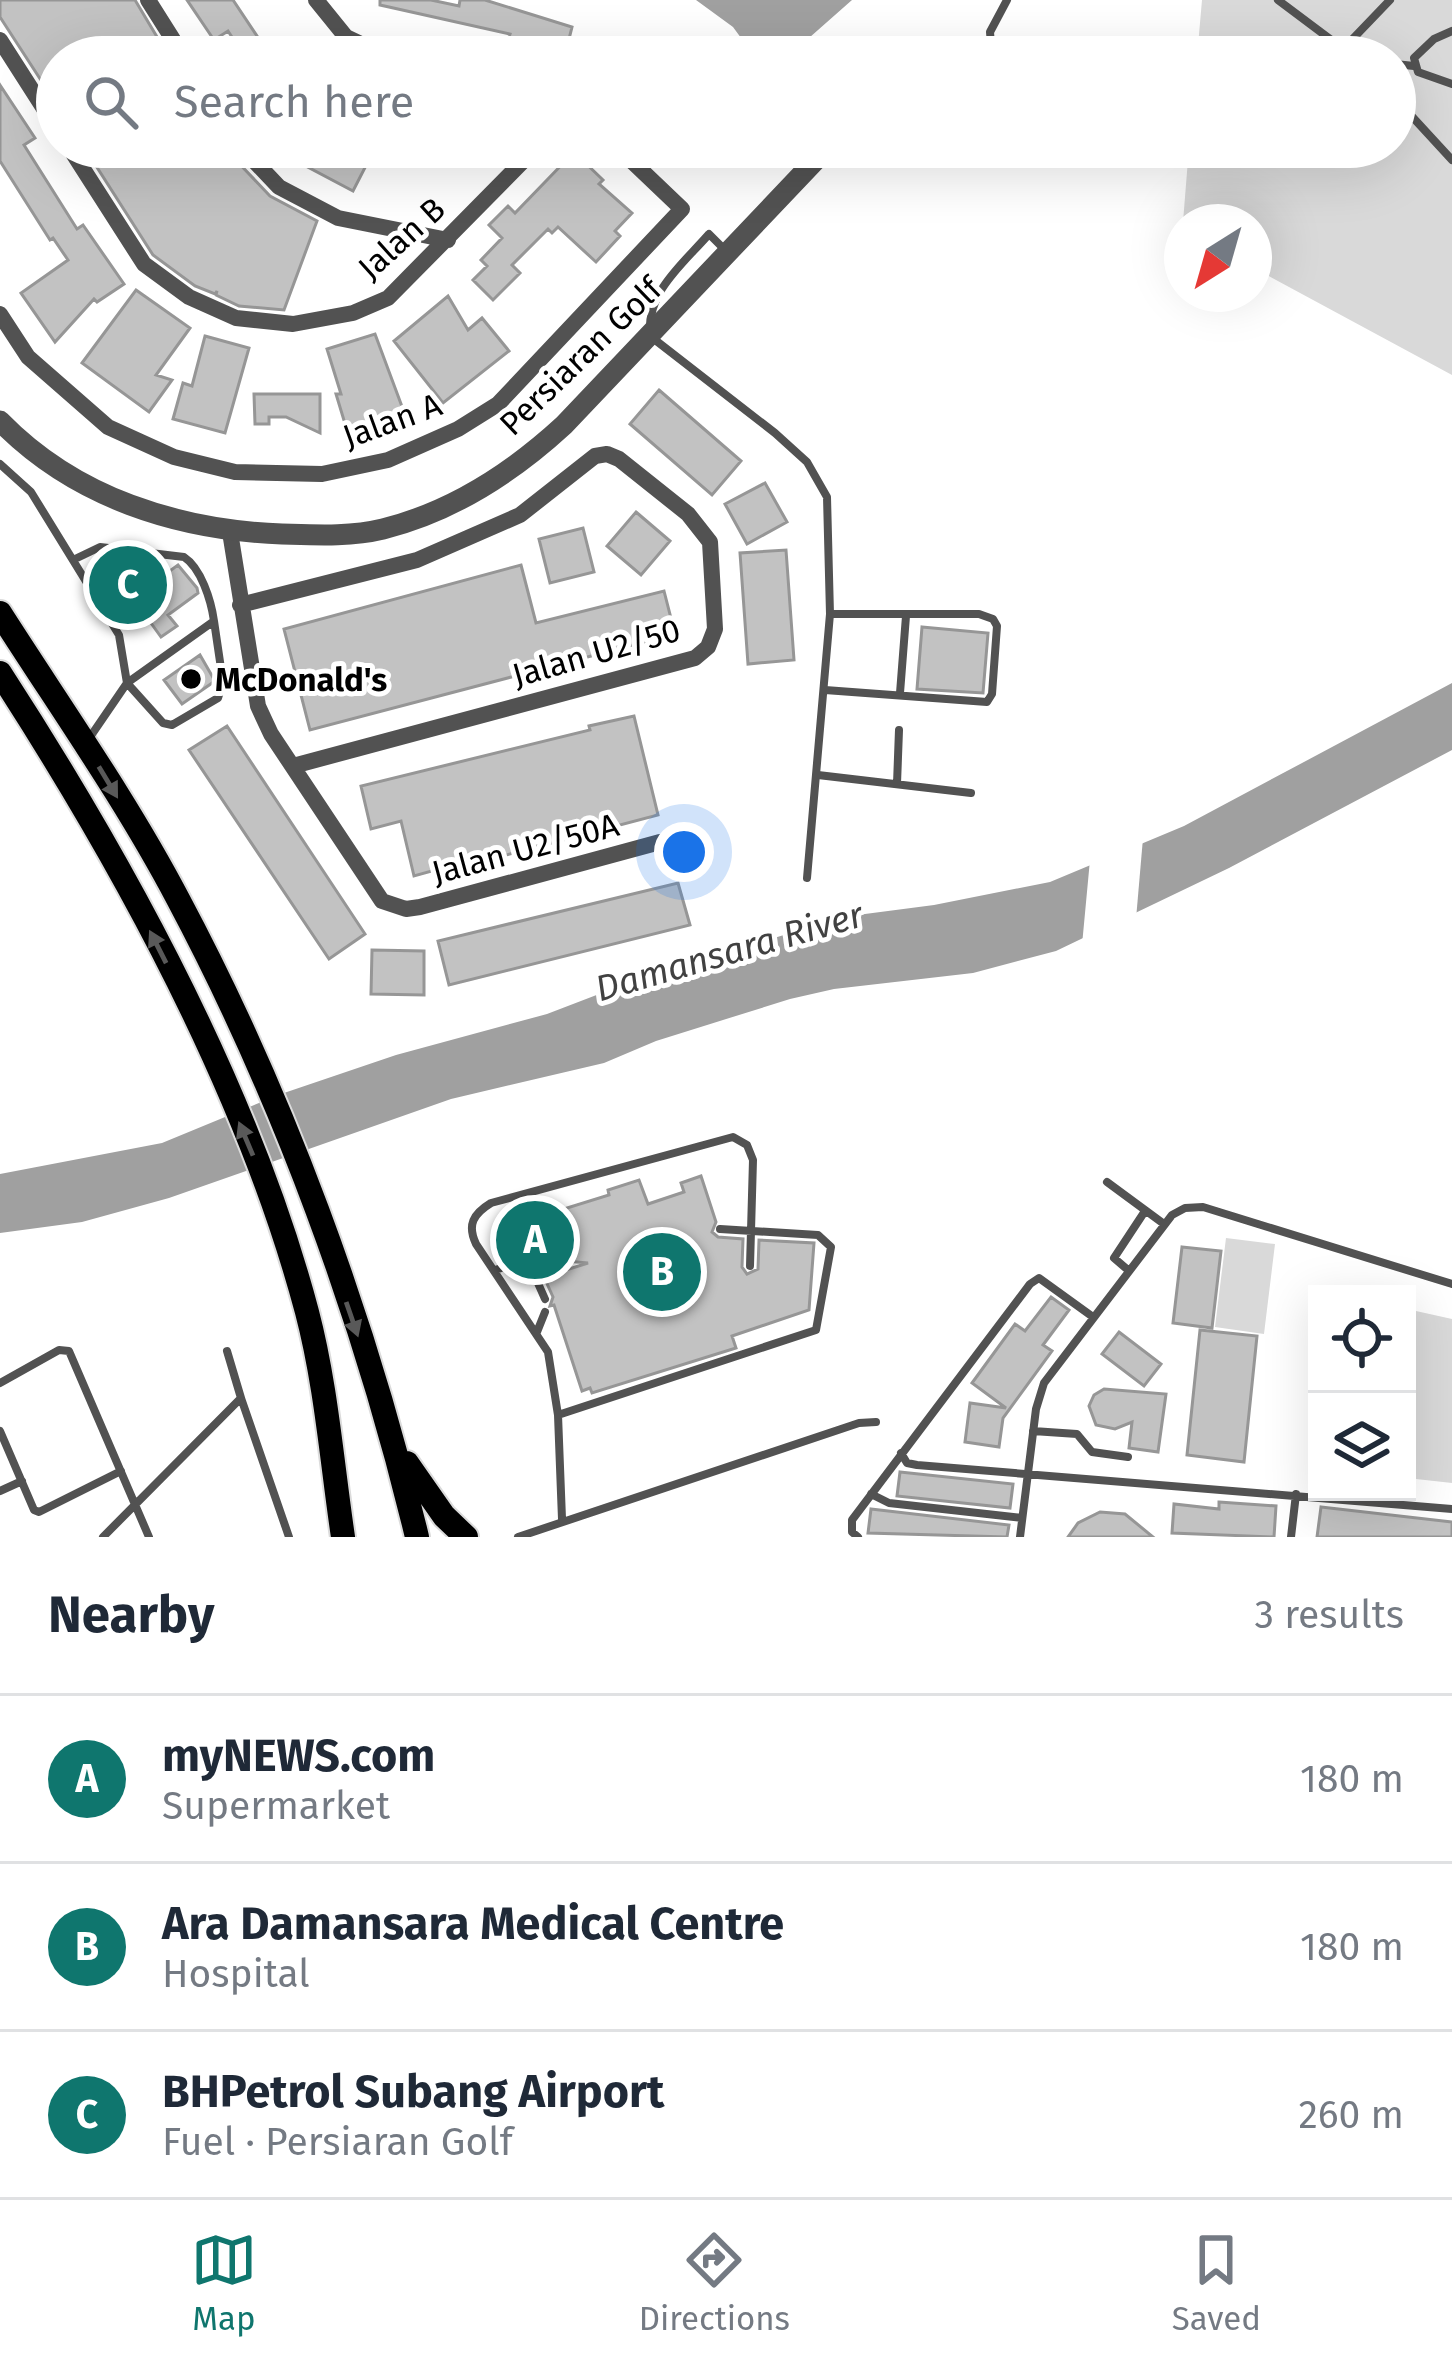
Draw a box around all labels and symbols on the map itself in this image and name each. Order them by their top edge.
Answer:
street label: Jalan B [350,189,453,288]
north arrow [1164,204,1272,312]
street label: Persiaran Golf [491,268,672,444]
street label: Jalan A [338,385,447,457]
pin: C [89,540,167,630]
street label: Jalan U2/50 [508,610,685,696]
place label: McDonald's [215,660,387,700]
marker: McDonald's [178,666,204,692]
one-way arrow [97,765,118,799]
street label: Jalan U2/50A [427,805,623,893]
your location [654,822,714,882]
water label: Damansara River [590,892,869,1011]
one-way arrow [149,929,169,964]
one-way arrow [236,1121,255,1157]
pin: A [496,1195,574,1285]
pin: B [623,1227,701,1317]
one-way arrow [344,1301,363,1338]

